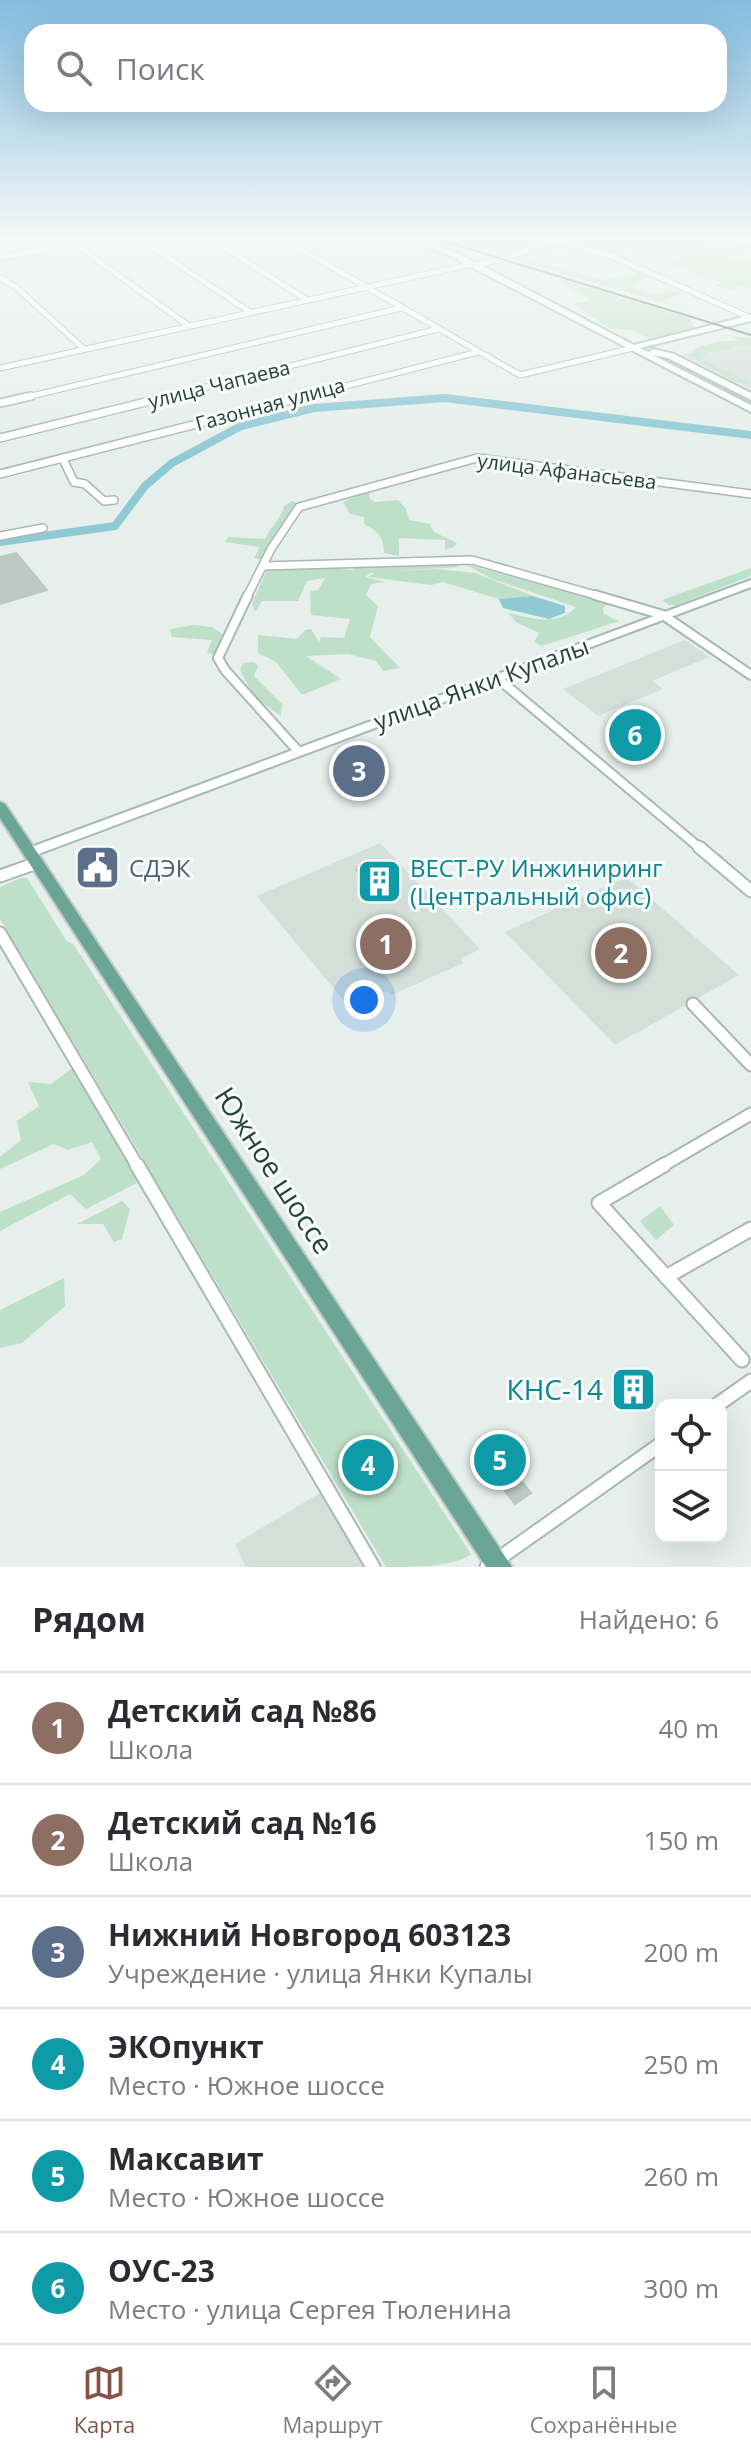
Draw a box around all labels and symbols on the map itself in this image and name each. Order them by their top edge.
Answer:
street label: улица Чапаева [145,353,293,415]
street label: Газонная улица [192,371,348,437]
street label: улица Афанасьева [476,447,658,495]
street label: улица Янки Купалы [369,629,593,737]
pin: 6 [609,705,661,765]
pin: 3 [333,741,385,801]
public building icon: СДЭК [74,843,122,891]
place label: СДЭК [129,851,191,884]
place label: ВЕСТ-РУ Инжиниринг (Центральный офис) [410,851,663,912]
building icon: ВЕСТ-РУ Инжиниринг (Центральный офис) [355,857,403,905]
pin: 1 [360,914,412,974]
pin: 2 [595,923,647,983]
your location [344,980,384,1020]
street label: Южное шоссе [207,1079,343,1261]
building icon: КНС-14 [610,1365,658,1413]
place label: КНС-14 [507,1370,603,1408]
pin: 5 [474,1430,526,1490]
pin: 4 [342,1435,394,1495]

